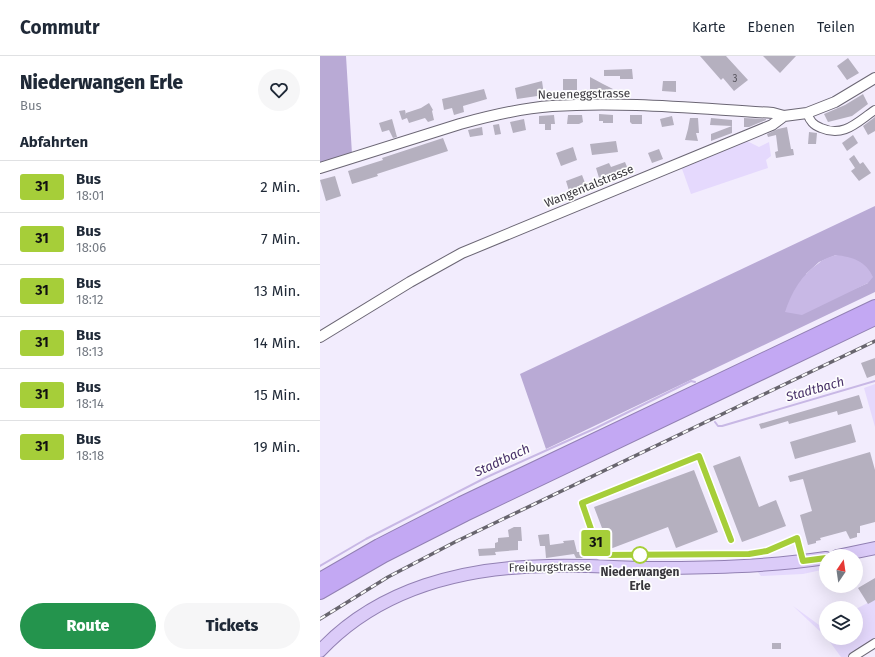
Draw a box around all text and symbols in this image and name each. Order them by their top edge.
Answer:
text: Commutr [20,16,100,39]
text: Karte [692,19,726,36]
text: Ebenen [748,19,795,36]
text: Teilen [817,19,855,36]
button: heart [258,69,300,111]
text: Niederwangen Erle [20,71,183,94]
house number: 3 [733,73,738,85]
street label: Neueneggstrasse [538,86,630,102]
text: Bus [20,98,42,113]
text: Abfahrten [20,133,88,151]
street label: Wangentalstrasse [542,162,636,210]
text: Bus [76,170,101,188]
text: 31 [35,178,49,195]
text: 2 Min. [260,178,300,196]
text: 18:01 [76,188,104,203]
text: Bus [76,222,101,240]
text: 31 [35,230,49,247]
text: 7 Min. [261,230,300,248]
text: 18:06 [76,240,106,255]
text: Bus [76,274,101,292]
text: 31 [35,282,49,299]
text: 13 Min. [254,282,300,300]
text: 18:12 [76,292,103,307]
text: Bus [76,326,101,344]
text: 31 [35,334,49,351]
text: 14 Min. [253,334,300,352]
text: 18:13 [76,344,104,359]
water label: Stadtbach [783,374,846,405]
text: Bus [76,378,101,396]
text: 31 [35,386,49,403]
text: 15 Min. [254,386,300,404]
text: 18:14 [76,396,104,411]
text: Bus [76,430,101,448]
text: 31 [35,438,49,455]
text: 19 Min. [253,438,300,456]
water label: Stadtbach [471,441,532,480]
text: 18:18 [76,448,104,463]
line badge: 31 [578,530,614,556]
text: 31 [589,534,603,551]
marker: Niederwangen Erle [631,546,649,564]
north arrow [819,549,863,593]
map controls [819,549,863,645]
street label: Freiburgstrasse [509,559,591,575]
place label: Niederwangen Erle [601,565,679,593]
button: layers [819,601,863,645]
button: Route [20,603,156,649]
button: Tickets [164,603,300,649]

